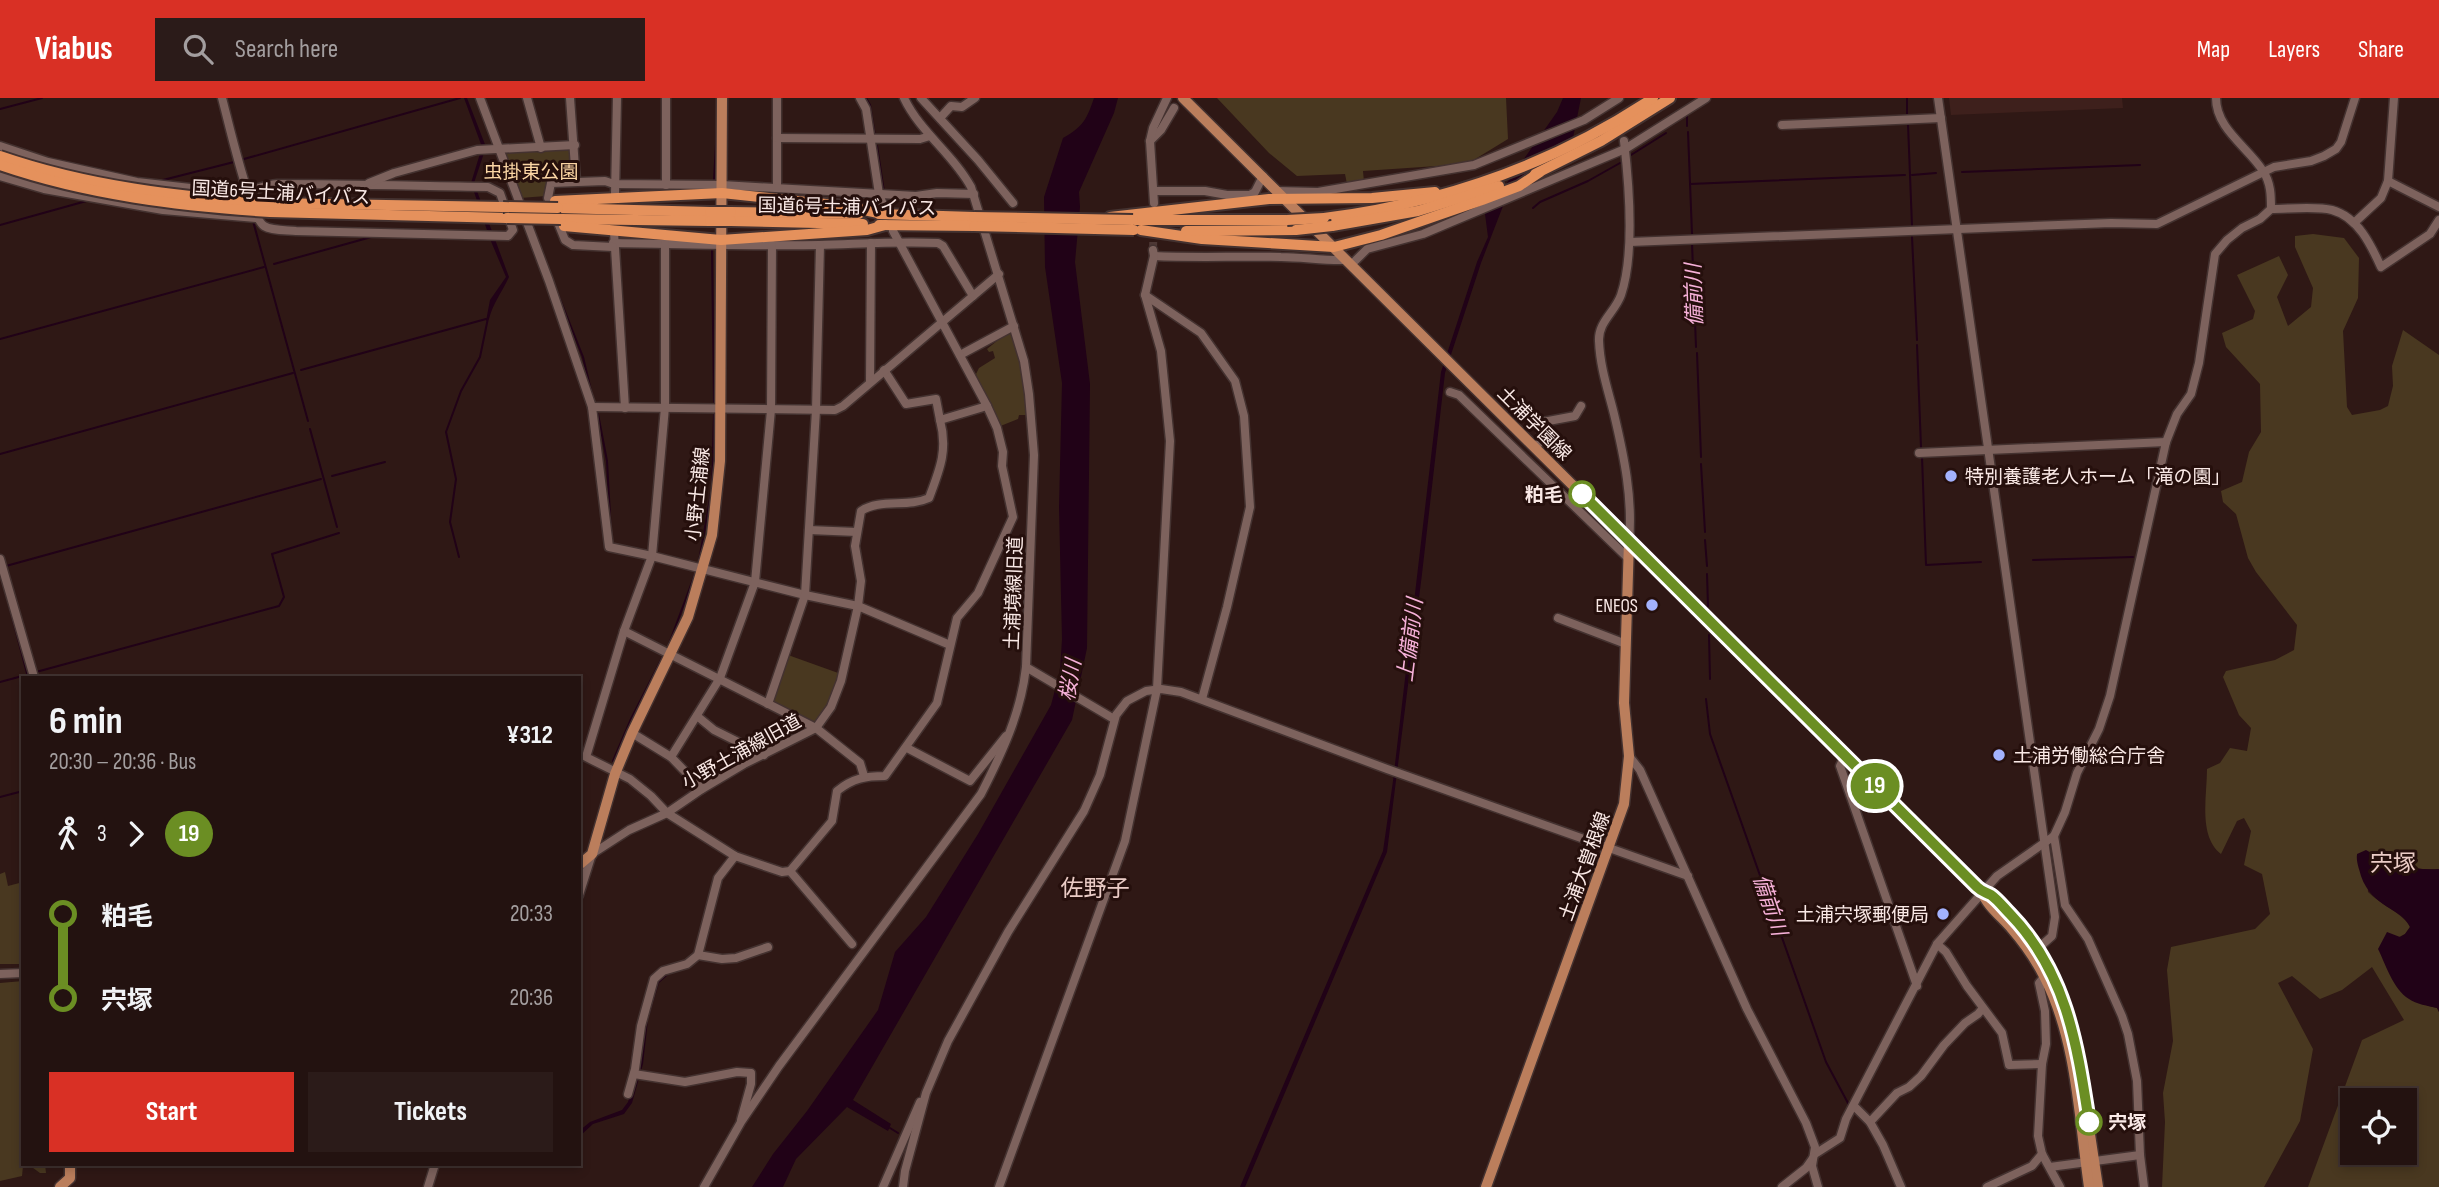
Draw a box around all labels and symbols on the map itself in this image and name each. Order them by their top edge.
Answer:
park label: 虫掛東公園 [483,161,579,184]
street label: 国道6号土浦バイパス [191,177,371,210]
street label: 国道6号土浦バイパス [757,194,937,221]
water label: 備前川 [1681,261,1708,327]
street label: 土浦学園線 [1492,382,1576,466]
street label: 小野土浦線 [682,446,715,543]
place label: 特別養護老人ホーム「滝の園」 [1965,466,2230,489]
marker: 特別養護老人ホーム「滝の園」 [1943,468,1959,484]
marker: 粕毛 [1569,481,1595,507]
place label: 粕毛 [1525,484,1563,507]
street label: 土浦境線旧道 [1001,536,1028,650]
water label: 上備前川 [1393,595,1428,683]
place label: ENEOS [1596,595,1638,618]
marker: ENEOS [1644,597,1660,613]
water label: 桜川 [1055,655,1087,703]
street label: 小野土浦線旧道 [678,710,805,795]
place label: 土浦労働総合庁舎 [2013,745,2165,768]
marker: 土浦労働総合庁舎 [1991,747,2007,763]
line badge: 19 [1843,763,1906,809]
street label: 土浦大曽根線 [1555,809,1616,924]
district label: 宍塚 [2370,850,2416,878]
water label: 備前川 [1747,871,1792,941]
district label: 佐野子 [1061,875,1130,903]
place label: 土浦宍塚郵便局 [1796,904,1929,927]
marker: 土浦宍塚郵便局 [1935,906,1951,922]
marker: 宍塚 [2076,1109,2102,1135]
place label: 宍塚 [2108,1112,2146,1135]

